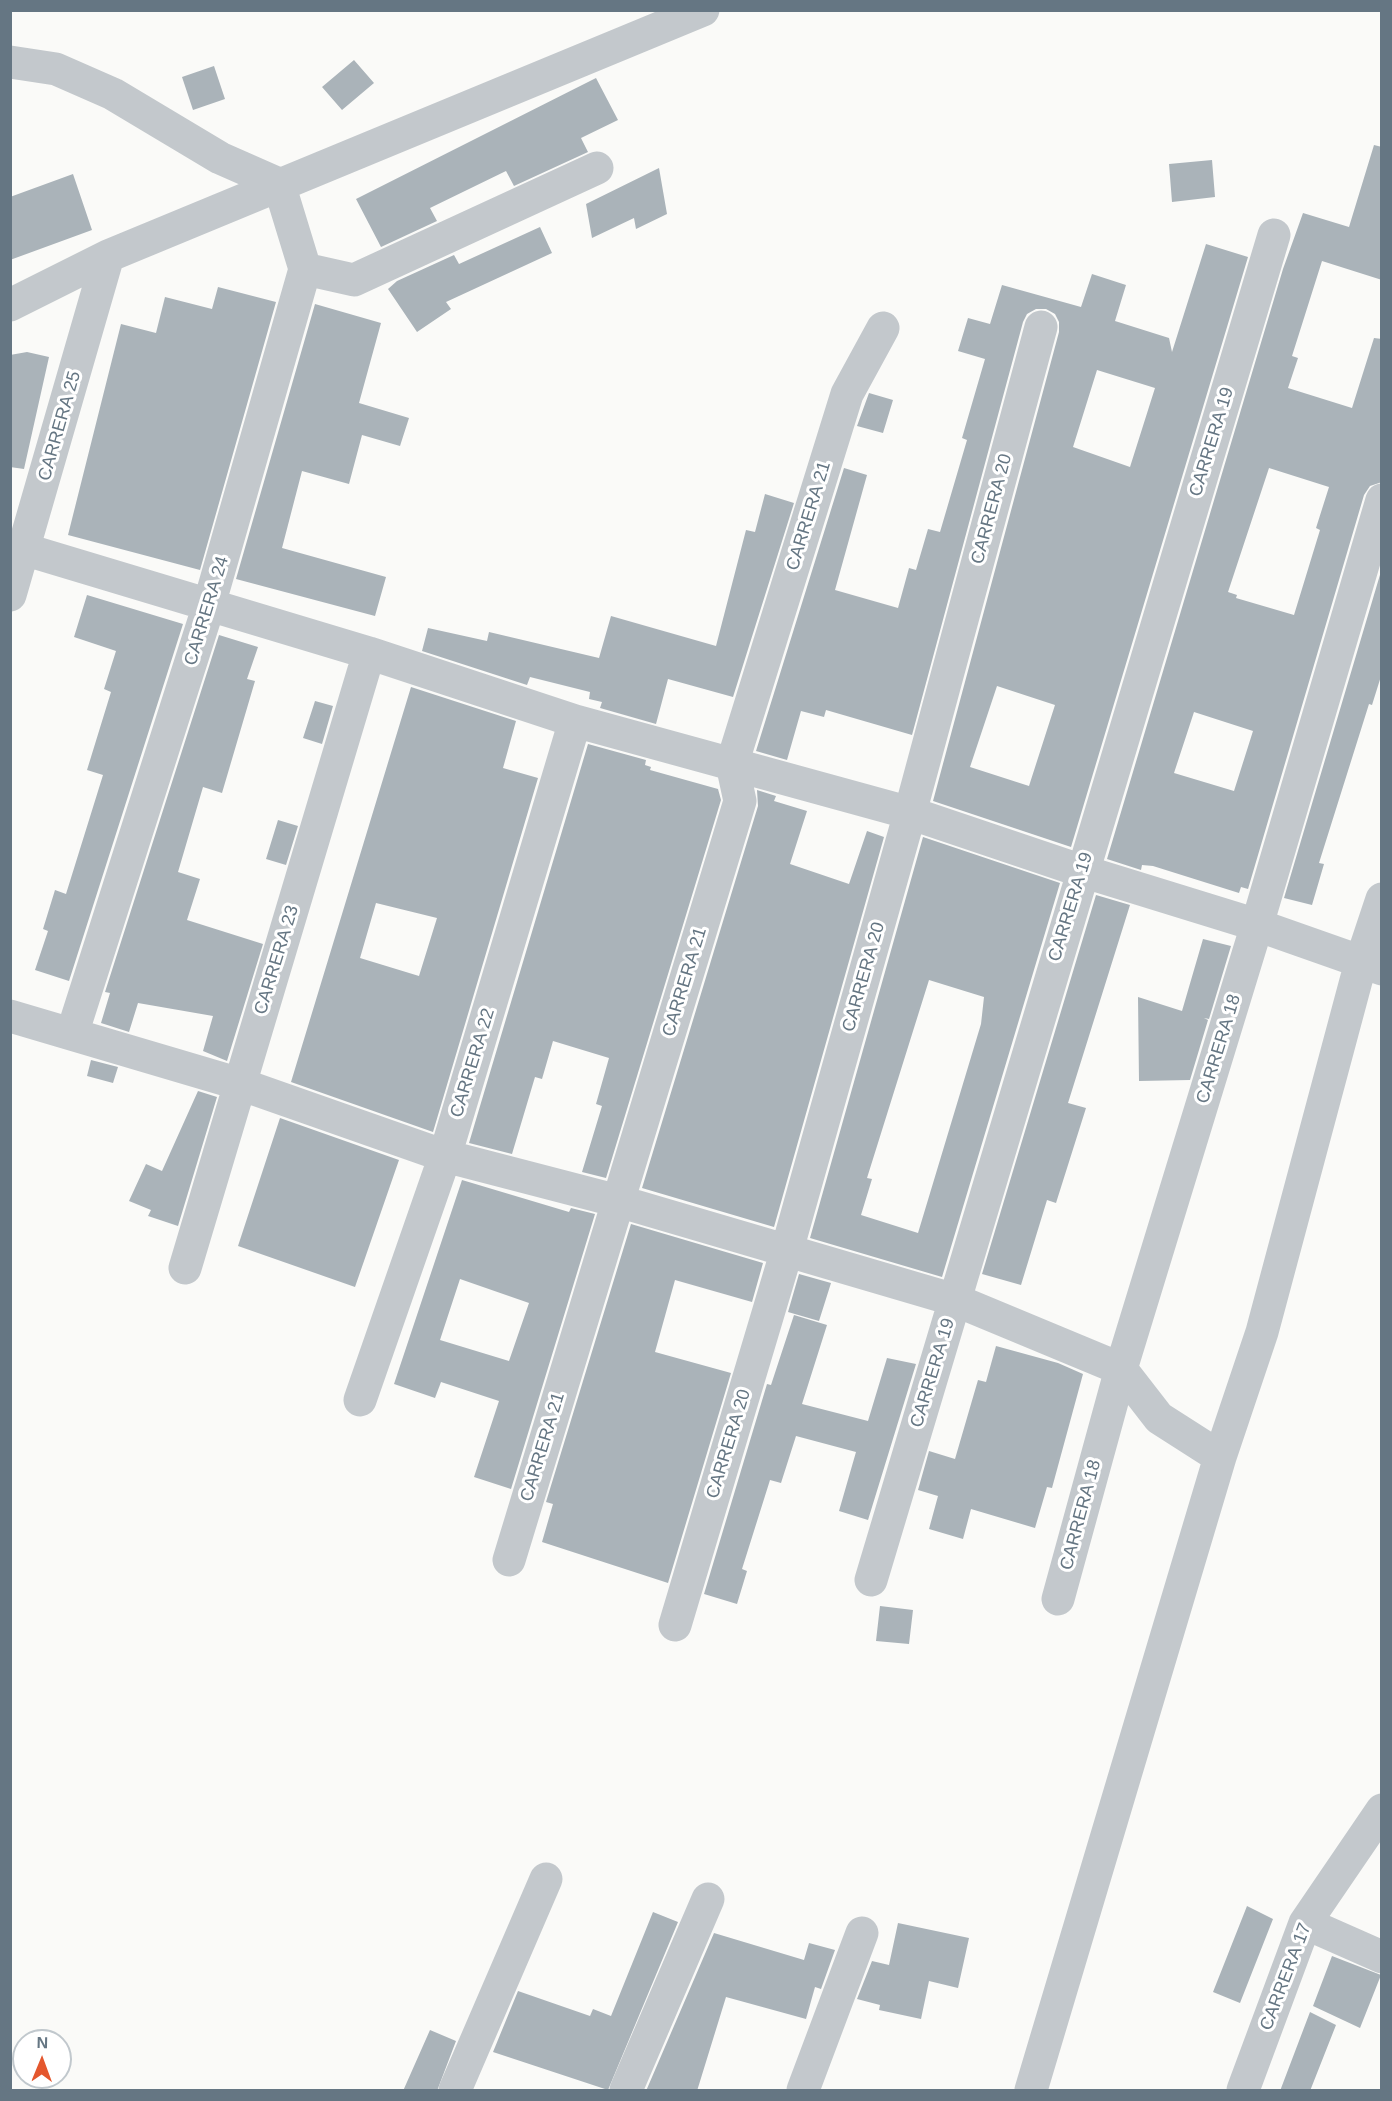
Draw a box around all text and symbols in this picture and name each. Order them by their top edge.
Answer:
street label: CARRERA 25 [34,369,86,483]
street label: CARRERA 19 [1185,385,1239,499]
street label: CARRERA 20 [967,452,1017,566]
street label: CARRERA 21 [782,459,836,573]
street label: CARRERA 24 [180,554,234,668]
street label: CARRERA 19 [1044,850,1098,964]
street label: CARRERA 23 [250,903,304,1017]
street label: CARRERA 20 [838,920,890,1034]
street label: CARRERA 21 [658,925,712,1039]
street label: CARRERA 18 [1192,992,1246,1106]
street label: CARRERA 22 [446,1006,500,1120]
street label: CARRERA 19 [906,1316,960,1430]
street label: CARRERA 20 [702,1387,756,1501]
street label: CARRERA 21 [516,1390,570,1504]
street label: CARRERA 18 [1056,1458,1106,1572]
street label: CARRERA 17 [1256,1920,1316,2034]
north arrow [12,2029,72,2089]
text: N [36,2034,48,2051]

